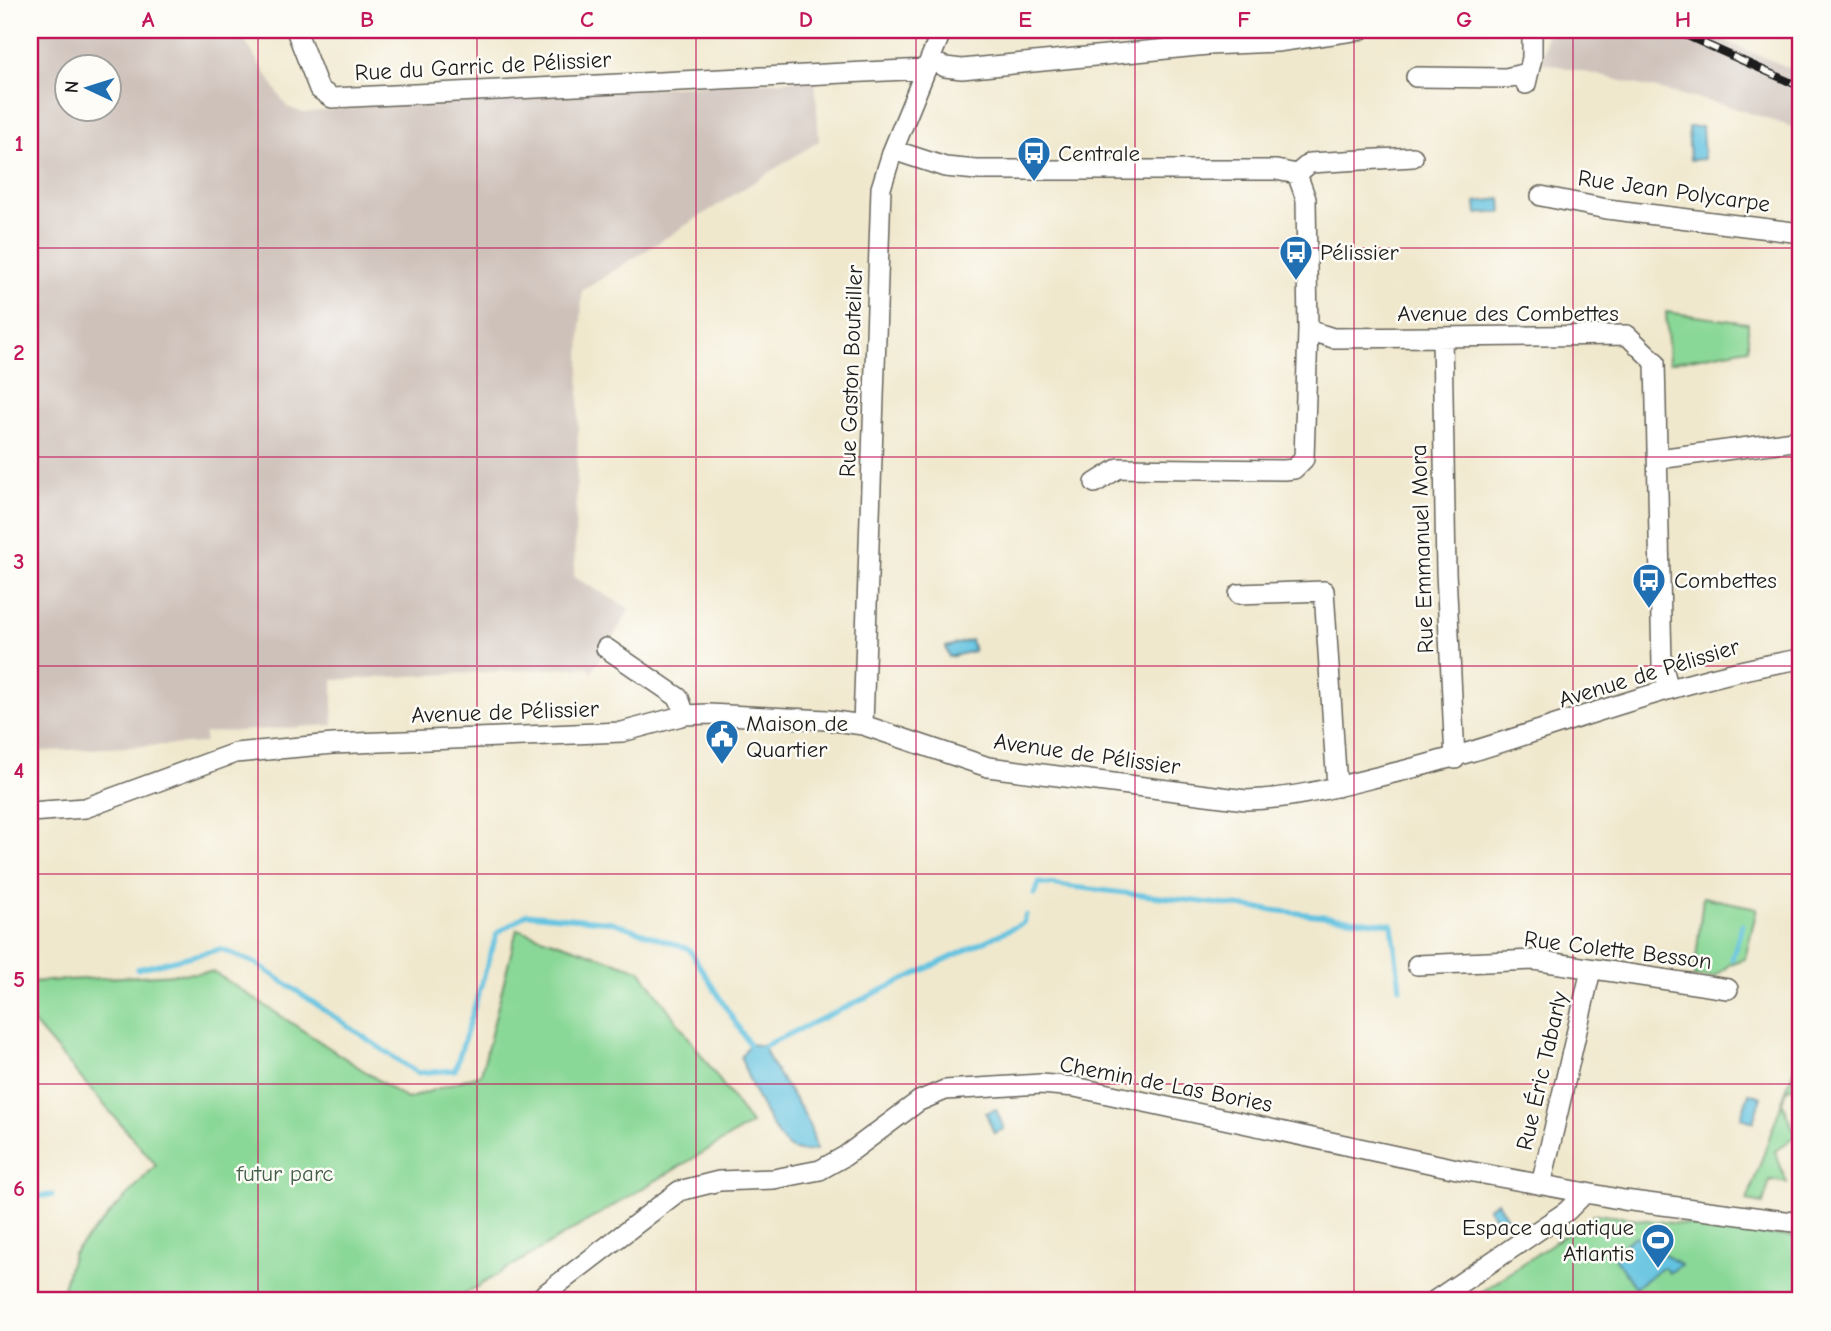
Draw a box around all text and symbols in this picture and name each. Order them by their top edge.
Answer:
text: A [142,6,155,33]
text: B [360,6,374,33]
text: C [580,6,594,33]
text: D [799,6,813,33]
text: E [1018,6,1032,33]
text: F [1237,6,1251,33]
text: G [1456,6,1472,33]
text: H [1675,6,1691,33]
street label: Rue du Garric de Pélissier [354,46,613,86]
north arrow [52,52,122,122]
text: N [61,80,83,94]
text: 1 [14,130,24,157]
bus stop icon: Centrale [1015,134,1053,183]
place label: Centrale [1058,140,1140,167]
street label: Rue Jean Polycarpe [1576,164,1772,218]
bus stop icon: Pélissier [1277,233,1315,282]
place label: Pélissier [1320,239,1400,266]
street label: Rue Gaston Bouteiller [834,263,868,478]
street label: Avenue des Combettes [1397,300,1619,327]
text: 2 [13,339,25,366]
street label: Rue Emmanuel Mora [1405,444,1439,654]
text: 3 [13,548,25,575]
bus stop icon: Combettes [1630,561,1668,610]
place label: Combettes [1674,567,1777,594]
street label: Avenue de Pélissier [1555,632,1744,713]
street label: Avenue de Pélissier [411,695,600,729]
place label: Maison de Quartier [746,710,848,763]
public building icon: Maison de Quartier [703,717,741,766]
street label: Avenue de Pélissier [992,728,1183,781]
text: 4 [14,757,25,784]
street label: Rue Colette Besson [1523,925,1713,975]
text: 5 [13,966,25,993]
street label: Rue Éric Tabarly [1511,988,1574,1153]
street label: Chemin de Las Bories [1057,1050,1275,1118]
park label: futur parc [236,1160,333,1187]
text: 6 [13,1175,25,1202]
place label: Espace aquatique Atlantis [1462,1214,1634,1267]
sports icon: Espace aquatique Atlantis [1639,1221,1677,1270]

